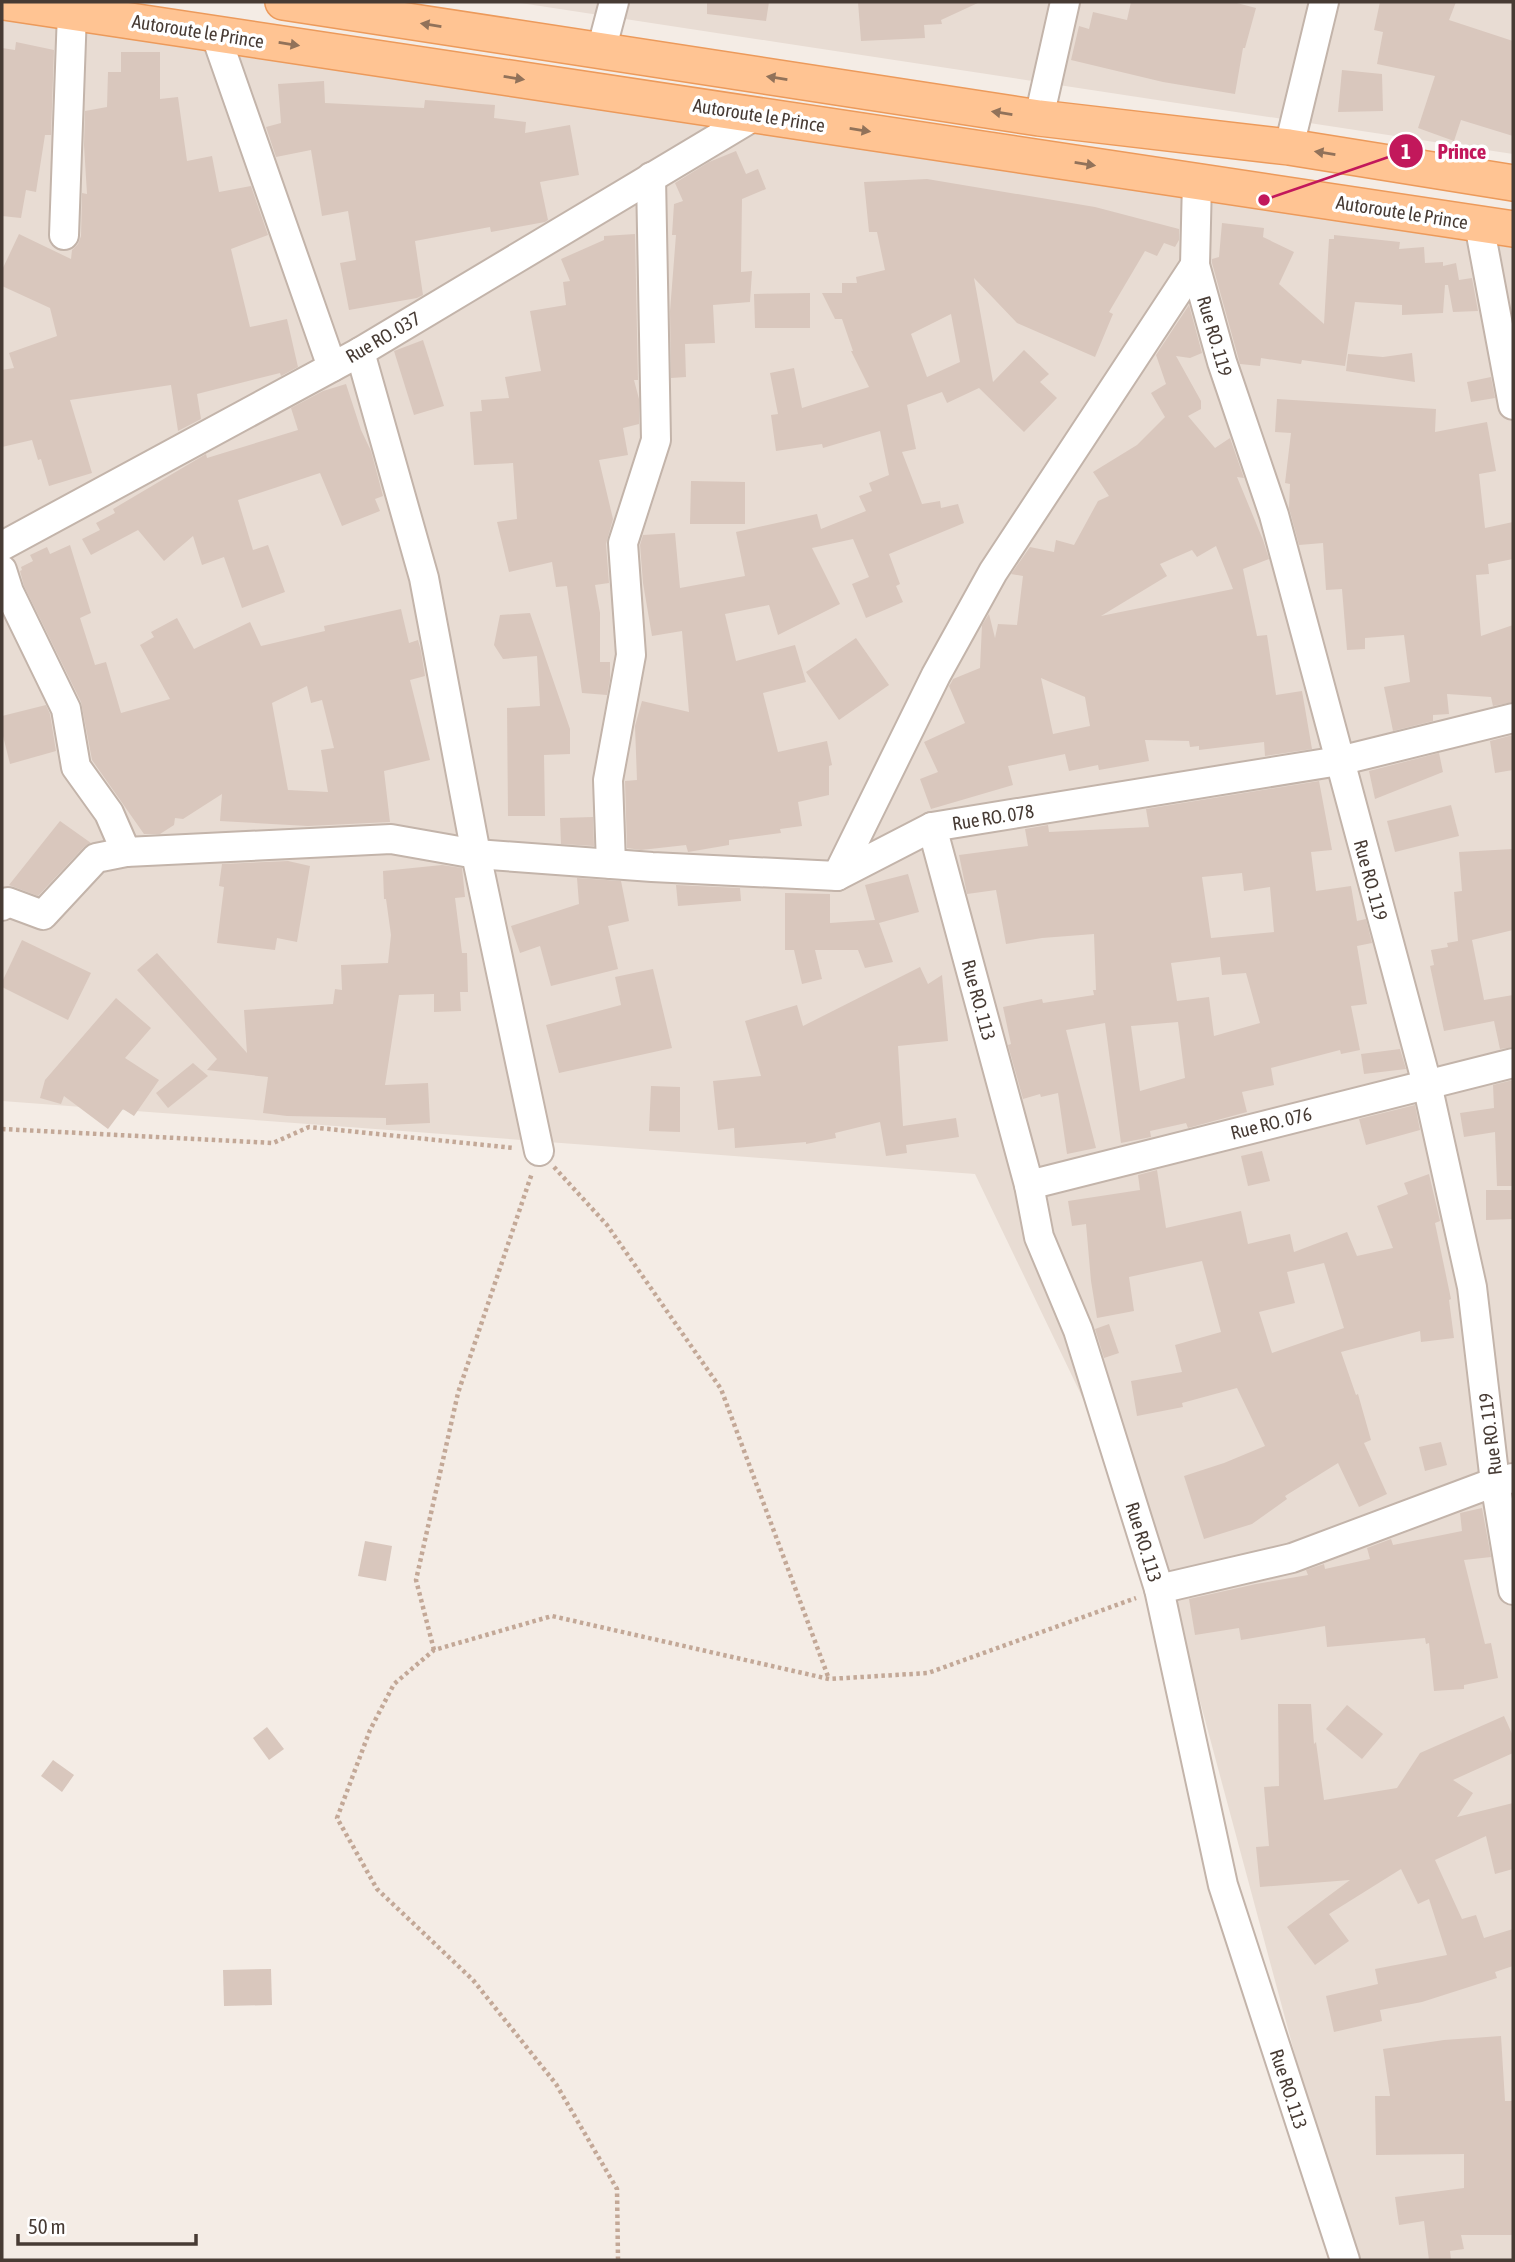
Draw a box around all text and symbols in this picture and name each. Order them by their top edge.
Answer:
street label: Autoroute le Prince [131,10,265,52]
one-way arrow [420,19,442,30]
one-way arrow [278,39,300,50]
one-way arrow [766,72,788,83]
one-way arrow [503,73,525,84]
street label: Autoroute le Prince [692,94,826,136]
one-way arrow [991,107,1013,118]
one-way arrow [850,125,872,136]
callout: Prince [1389,130,1501,172]
text: 1 [1401,139,1411,163]
text: Prince [1438,139,1486,163]
one-way arrow [1314,147,1336,158]
one-way arrow [1074,159,1096,170]
street label: Autoroute le Prince [1335,191,1469,233]
street label: Rue RO. 119 [1193,293,1237,379]
street label: Rue RO. 037 [342,307,424,367]
street label: Rue RO. 078 [950,800,1036,834]
street label: Rue RO. 119 [1350,837,1392,923]
street label: Rue RO. 113 [958,957,1000,1043]
street label: Rue RO. 076 [1228,1102,1314,1144]
street label: Rue RO. 119 [1474,1392,1506,1476]
street label: Rue RO. 113 [1121,1499,1167,1585]
street label: Rue RO. 113 [1266,2046,1312,2132]
scale bar [18,2202,196,2246]
text: 50 m [28,2214,66,2238]

